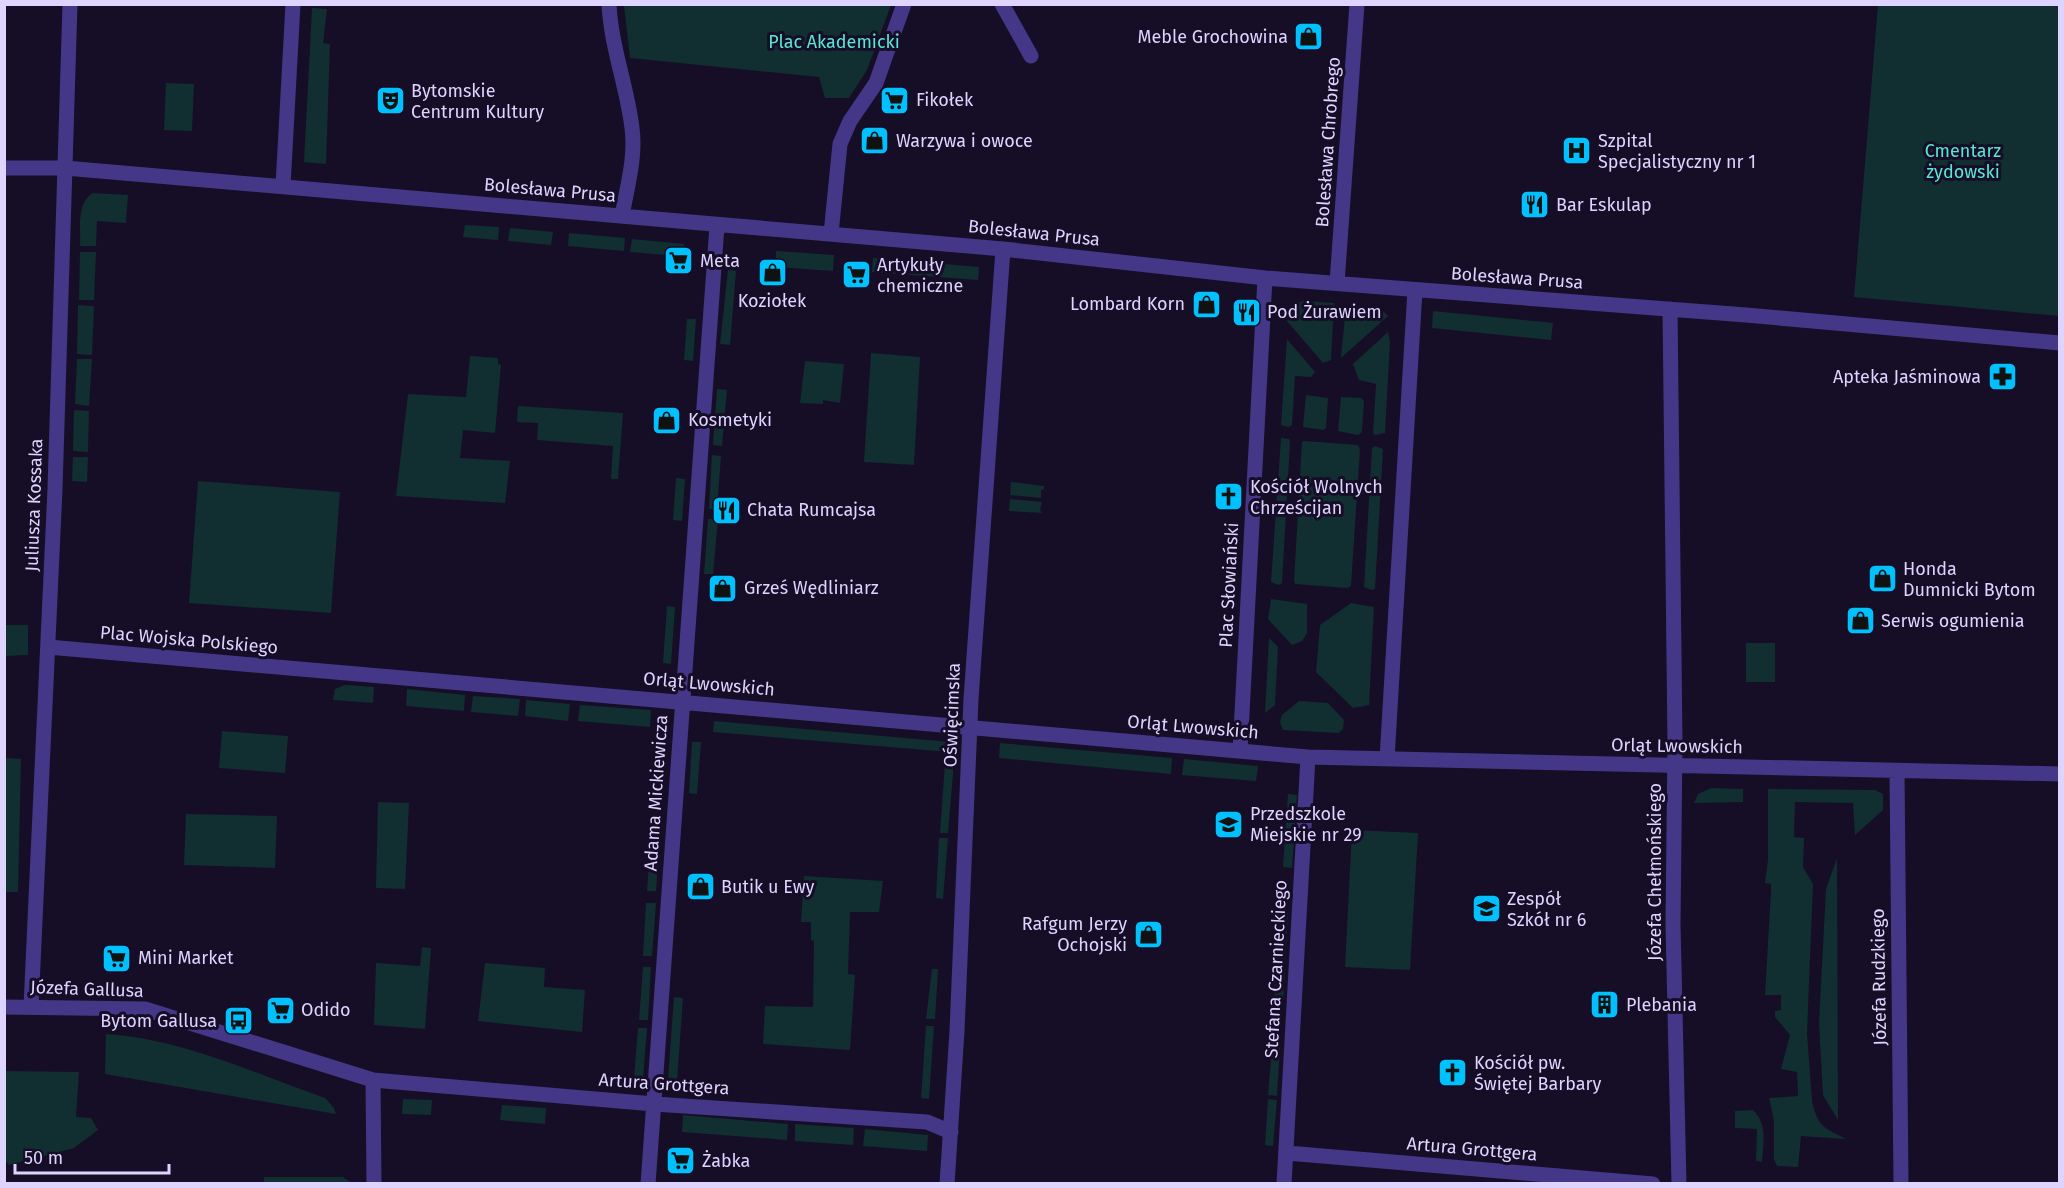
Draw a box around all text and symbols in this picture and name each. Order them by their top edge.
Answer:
shop icon: Meble Grochowina [1293,21,1325,53]
place label: Meble Grochowina [1137,26,1288,48]
park label: Plac Akademicki [768,31,900,53]
street label: Bolesława Chrobrego [1311,56,1345,228]
place label: Bytomskie Centrum Kultury [411,80,544,123]
supermarket icon: Fikołek [879,84,911,116]
theatre icon: Bytomskie Centrum Kultury [374,85,406,117]
place label: Fikołek [916,89,974,111]
shop icon: Warzywa i owoce [859,125,891,157]
place label: Warzywa i owoce [896,130,1033,152]
place label: Szpital Specjalistyczny nr 1 [1598,130,1756,173]
hospital icon: Szpital Specjalistyczny nr 1 [1561,135,1593,167]
park label: Cmentarz żydowski [1925,140,2001,183]
street label: Bolesława Prusa [483,173,617,207]
restaurant icon: Bar Eskulap [1519,189,1551,221]
place label: Bar Eskulap [1556,194,1652,216]
street label: Bolesława Prusa [967,215,1101,251]
supermarket icon: Meta [663,245,695,277]
place label: Meta [700,250,740,272]
place label: Artykuły chemiczne [877,254,963,297]
shop icon: Koziołek [756,256,788,288]
supermarket icon: Artykuły chemiczne [840,259,872,291]
street label: Bolesława Prusa [1450,262,1584,294]
shop icon: Lombard Korn [1190,288,1222,320]
place label: Koziołek [738,290,807,312]
place label: Lombard Korn [1070,293,1185,315]
restaurant icon: Pod Żurawiem [1230,296,1262,328]
place label: Pod Żurawiem [1267,301,1382,323]
pharmacy icon: Apteka Jaśminowa [1986,361,2018,393]
place label: Apteka Jaśminowa [1833,366,1981,388]
shop icon: Kosmetyki [651,404,683,436]
place label: Kosmetyki [688,409,772,431]
street label: Juliusza Kossaka [21,438,47,572]
place label: Kościół Wolnych Chrześcijan [1250,476,1383,519]
church icon: Kościół Wolnych Chrześcijan [1213,481,1245,513]
restaurant icon: Chata Rumcajsa [710,494,742,526]
place label: Chata Rumcajsa [747,499,876,521]
street label: Plac Słowiański [1215,522,1243,648]
place label: Honda Dumnicki Bytom [1903,558,2036,601]
shop icon: Honda Dumnicki Bytom [1866,563,1898,595]
shop icon: Grześ Wędliniarz [707,572,739,604]
place label: Grześ Wędliniarz [744,577,879,599]
shop icon: Serwis ogumienia [1844,605,1876,637]
place label: Serwis ogumienia [1881,610,2025,632]
street label: Plac Wojska Polskiego [99,621,279,659]
street label: Oświęcimska [939,662,965,768]
street label: Orląt Lwowskich [642,667,776,701]
street label: Orląt Lwowskich [1126,710,1260,744]
street label: Adama Mickiewicza [640,714,672,872]
street label: Orląt Lwowskich [1611,734,1743,758]
street label: Józefa Chełmońskiego [1644,783,1666,961]
place label: Przedszkole Miejskie nr 29 [1250,803,1362,846]
school or university icon: Przedszkole Miejskie nr 29 [1213,808,1245,840]
shop icon: Butik u Ewy [684,871,716,903]
place label: Butik u Ewy [721,876,815,898]
street label: Stefana Czarnieckiego [1260,879,1292,1059]
place label: Zespół Szkół nr 6 [1507,888,1586,931]
school or university icon: Zespół Szkół nr 6 [1470,893,1502,925]
street label: Józefa Rudzkiego [1867,908,1891,1046]
place label: Rafgum Jerzy Ochojski [1022,913,1127,956]
shop icon: Rafgum Jerzy Ochojski [1132,918,1164,950]
supermarket icon: Mini Market [101,942,133,974]
place label: Mini Market [138,947,234,969]
street label: Józefa Gallusa [30,976,144,1002]
building icon: Plebania [1589,989,1621,1021]
supermarket icon: Odido [264,994,296,1026]
place label: Plebania [1626,994,1697,1016]
place label: Odido [301,999,351,1021]
bus stop icon: Bytom Gallusa [222,1005,254,1037]
place label: Bytom Gallusa [100,1010,217,1032]
place label: Kościół pw. Świętej Barbary [1474,1052,1601,1095]
church icon: Kościół pw. Świętej Barbary [1437,1057,1469,1089]
street label: Artura Grottgera [598,1068,730,1100]
street label: Artura Grottgera [1406,1132,1538,1166]
scale bar [15,1137,170,1175]
supermarket icon: Żabka [665,1145,697,1177]
text: 50 m [24,1147,63,1169]
place label: Żabka [702,1150,750,1172]

